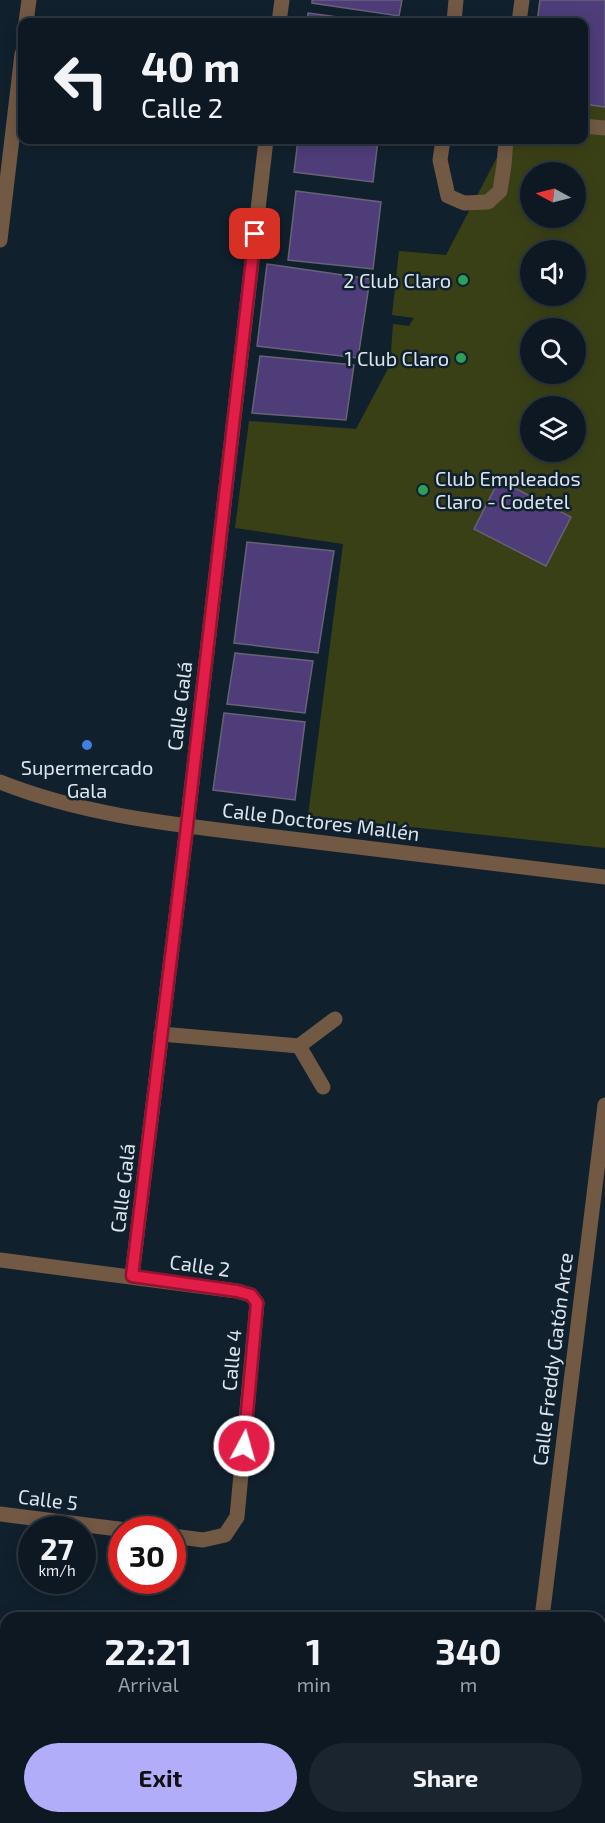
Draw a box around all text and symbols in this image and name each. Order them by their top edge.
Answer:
text: 40 m [141,40,240,90]
icon: left [42,42,120,120]
text: Calle 2 [141,91,223,123]
north arrow [520,162,586,228]
map controls [520,162,586,462]
pin [229,208,280,259]
icon: arrive [238,217,271,250]
button: sound [520,240,586,306]
place label: 2 Club Claro [343,268,451,292]
marker: 2 Club Claro [456,273,470,287]
button: search [520,318,586,384]
place label: 1 Club Claro [345,346,449,370]
marker: 1 Club Claro [454,351,468,365]
button: layers [520,396,586,462]
place label: Club Empleados Claro - Codetel [435,466,581,513]
marker: Club Empleados Claro - Codetel [416,483,430,497]
street label: Calle Galá [162,660,196,752]
marker: Supermercado Gala [80,738,94,752]
place label: Supermercado Gala [21,755,153,802]
street label: Calle Doctores Mallén [221,797,421,845]
street label: Calle Galá [105,1142,139,1234]
street label: Calle 2 [168,1249,232,1281]
street label: Calle Freddy Gatón Arce [527,1251,577,1467]
street label: Calle 4 [216,1328,246,1392]
position arrow [212,1414,276,1478]
street label: Calle 5 [17,1483,79,1515]
speed limit sign: 30 [108,1516,186,1594]
text: 27 [40,1530,74,1566]
text: km/h [38,1561,76,1579]
text: 22:21 [105,1629,192,1672]
text: 1 [306,1629,322,1672]
text: 340 [435,1629,501,1672]
text: Arrival [118,1672,179,1696]
text: min [297,1672,331,1696]
text: m [460,1672,477,1696]
button: Exit [24,1743,297,1812]
button: Share [309,1743,582,1812]

